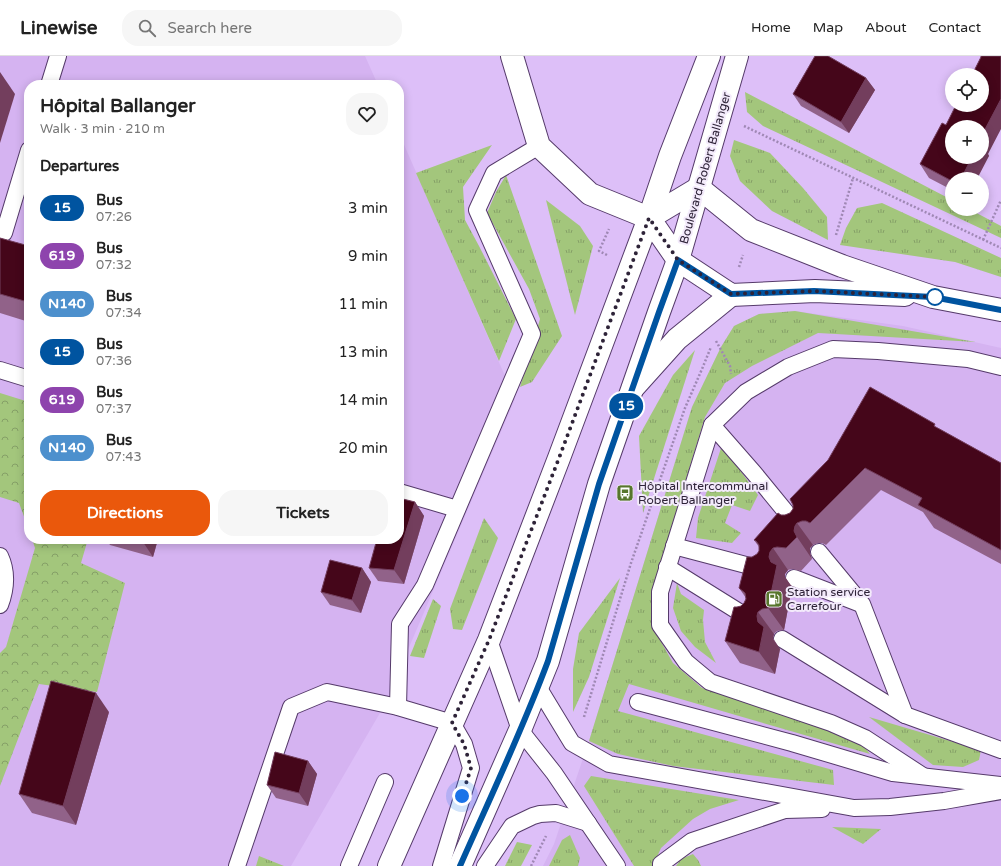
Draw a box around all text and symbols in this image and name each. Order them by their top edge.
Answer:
search box [122,10,402,46]
text: Linewise [20,17,98,39]
icon: search [136,17,158,39]
text: Search here [168,19,252,37]
text: Home [751,19,791,36]
text: Map [813,19,843,36]
text: About [865,19,907,36]
text: Contact [929,19,981,36]
map controls [945,68,989,216]
button: locate [945,68,989,112]
street label: Boulevard Robert Ballanger [677,90,734,246]
button: heart [346,93,388,135]
text: Hôpital Ballanger [40,95,196,117]
button: + [945,120,989,164]
text: Walk · 3 min · 210 m [40,121,165,137]
text: Departures [40,157,119,175]
button: − [945,172,989,216]
text: Bus [96,191,123,209]
text: 15 [53,199,71,216]
text: 3 min [348,199,388,217]
text: 07:26 [96,209,132,225]
text: Bus [96,239,123,257]
text: 619 [49,247,75,264]
text: 9 min [348,247,388,265]
text: 07:32 [96,257,132,273]
text: Bus [106,287,132,305]
unlabelled marker [926,288,944,306]
text: N140 [48,295,86,312]
text: 11 min [339,295,388,313]
text: 07:34 [106,305,142,321]
text: Bus [96,335,123,353]
text: 15 [53,343,71,360]
text: 13 min [339,343,388,361]
text: 07:36 [96,353,132,369]
text: Bus [96,383,123,401]
text: 619 [49,391,75,408]
text: 14 min [339,391,388,409]
line badge: 15 [608,393,644,419]
text: 15 [617,397,635,414]
text: 07:37 [96,401,132,417]
text: Bus [106,431,132,449]
text: N140 [48,439,86,456]
text: 20 min [339,439,388,457]
text: 07:43 [106,449,142,465]
place label: Hôpital Intercommunal Robert Ballanger [638,479,768,507]
bus stop icon: Hôpital Intercommunal Robert Ballanger [615,483,635,503]
button: Directions [40,490,210,536]
button: Tickets [218,490,388,536]
place label: Station service Carrefour [787,585,870,613]
fuel station icon: Station service Carrefour [764,589,784,609]
your location [452,786,472,806]

